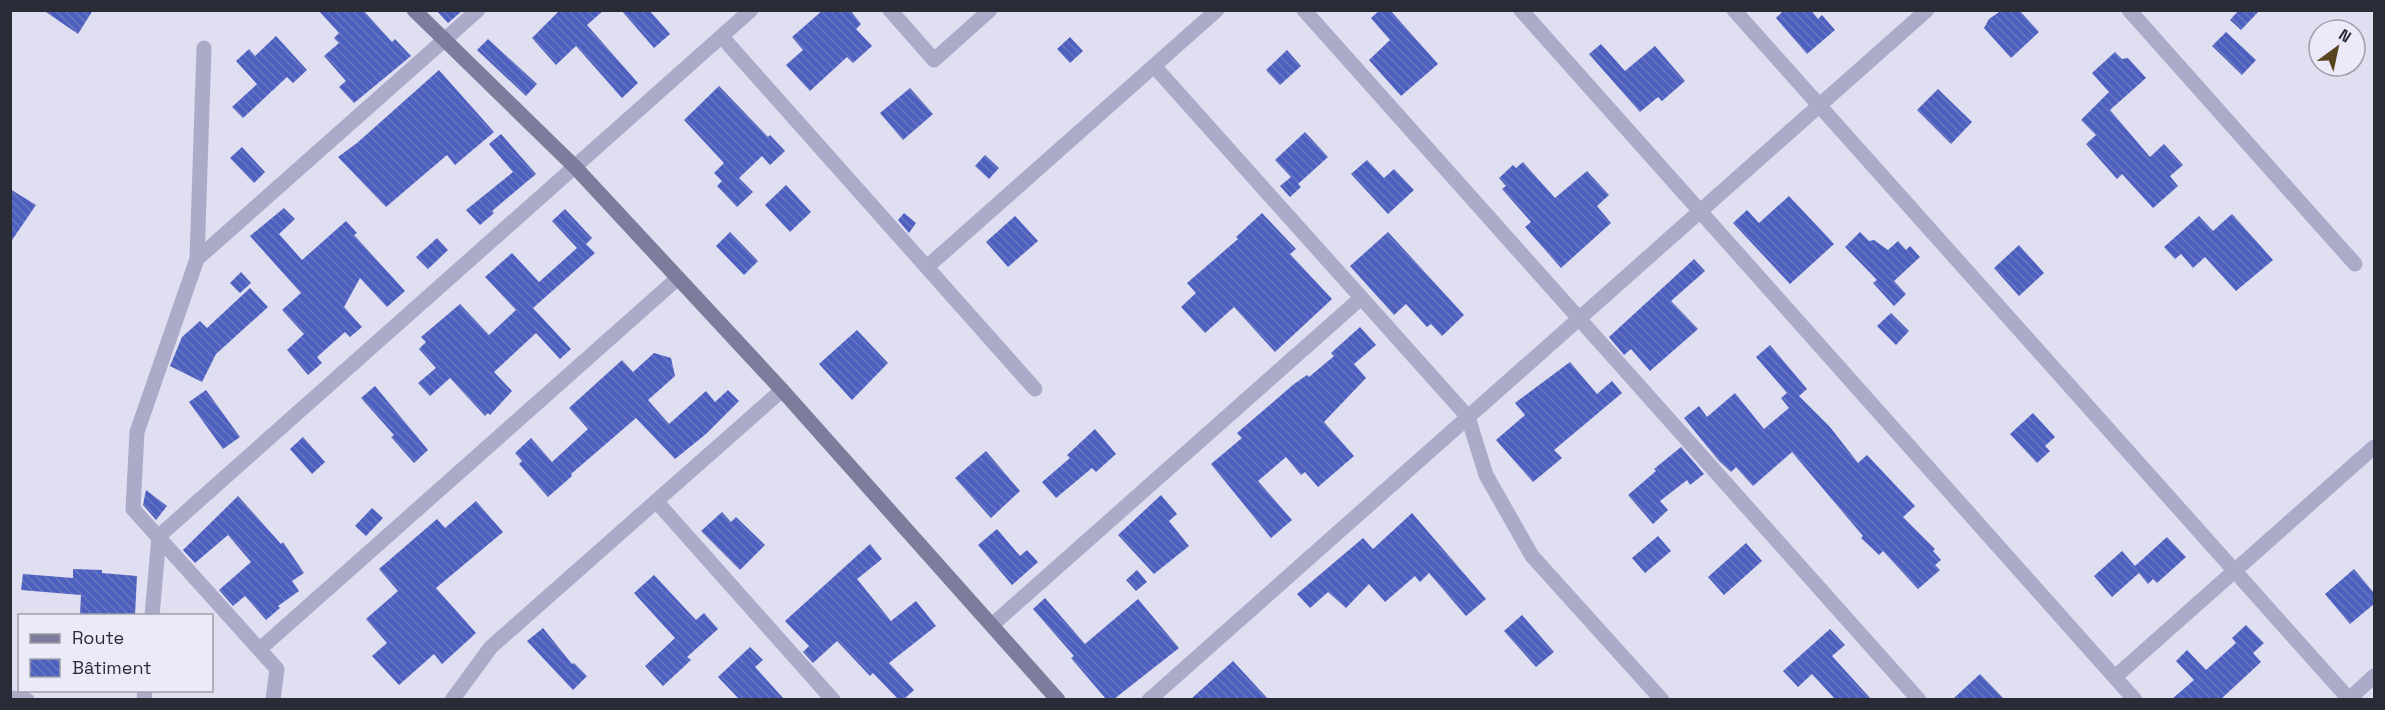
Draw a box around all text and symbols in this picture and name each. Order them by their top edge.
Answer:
north arrow [2307,18,2367,78]
text: N [2335,24,2355,48]
legend [18,614,213,692]
text: Route [72,626,124,649]
text: Bâtiment [72,656,152,679]

